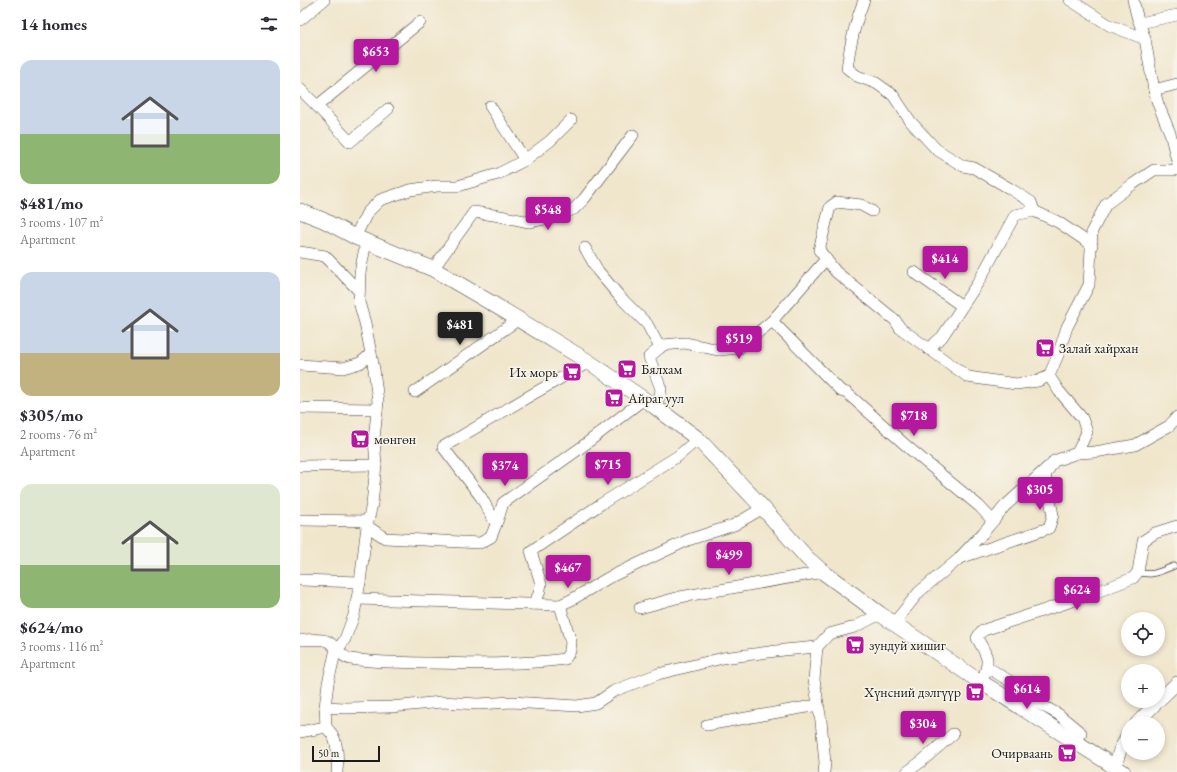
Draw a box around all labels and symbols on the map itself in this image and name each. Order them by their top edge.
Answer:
pin: $653 [352,39,400,73]
pin: $548 [524,197,572,231]
pin: $414 [921,246,969,280]
pin: $481 [436,312,484,346]
pin: $519 [715,326,763,360]
supermarket icon: Залай хайрхан [1034,337,1056,359]
place label: Залай хайрхан [1059,339,1139,357]
supermarket icon: Бялхам [616,358,638,380]
place label: Бялхам [641,360,683,378]
supermarket icon: Их морь [561,361,583,383]
place label: Их морь [509,363,558,381]
supermarket icon: Айраг уул [603,387,625,409]
place label: Айраг уул [627,389,684,407]
pin: $718 [890,403,938,437]
supermarket icon: мөнгөн [349,428,371,450]
place label: мөнгөн [374,430,416,448]
pin: $715 [584,452,632,486]
pin: $374 [481,453,529,487]
pin: $305 [1016,477,1064,511]
pin: $499 [705,542,753,576]
pin: $467 [544,555,592,589]
pin: $624 [1053,577,1101,611]
supermarket icon: зундуй хишиг [844,634,866,656]
place label: зундуй хишиг [869,636,946,654]
pin: $614 [1003,676,1051,710]
supermarket icon: Хүнсний дэлгүүр [964,681,986,703]
place label: Хүнсний дэлгүүр [863,683,961,701]
pin: $304 [899,711,947,745]
supermarket icon: Очирваань [1056,742,1078,764]
scale bar [312,744,380,763]
place label: Очирваань [991,744,1053,762]

